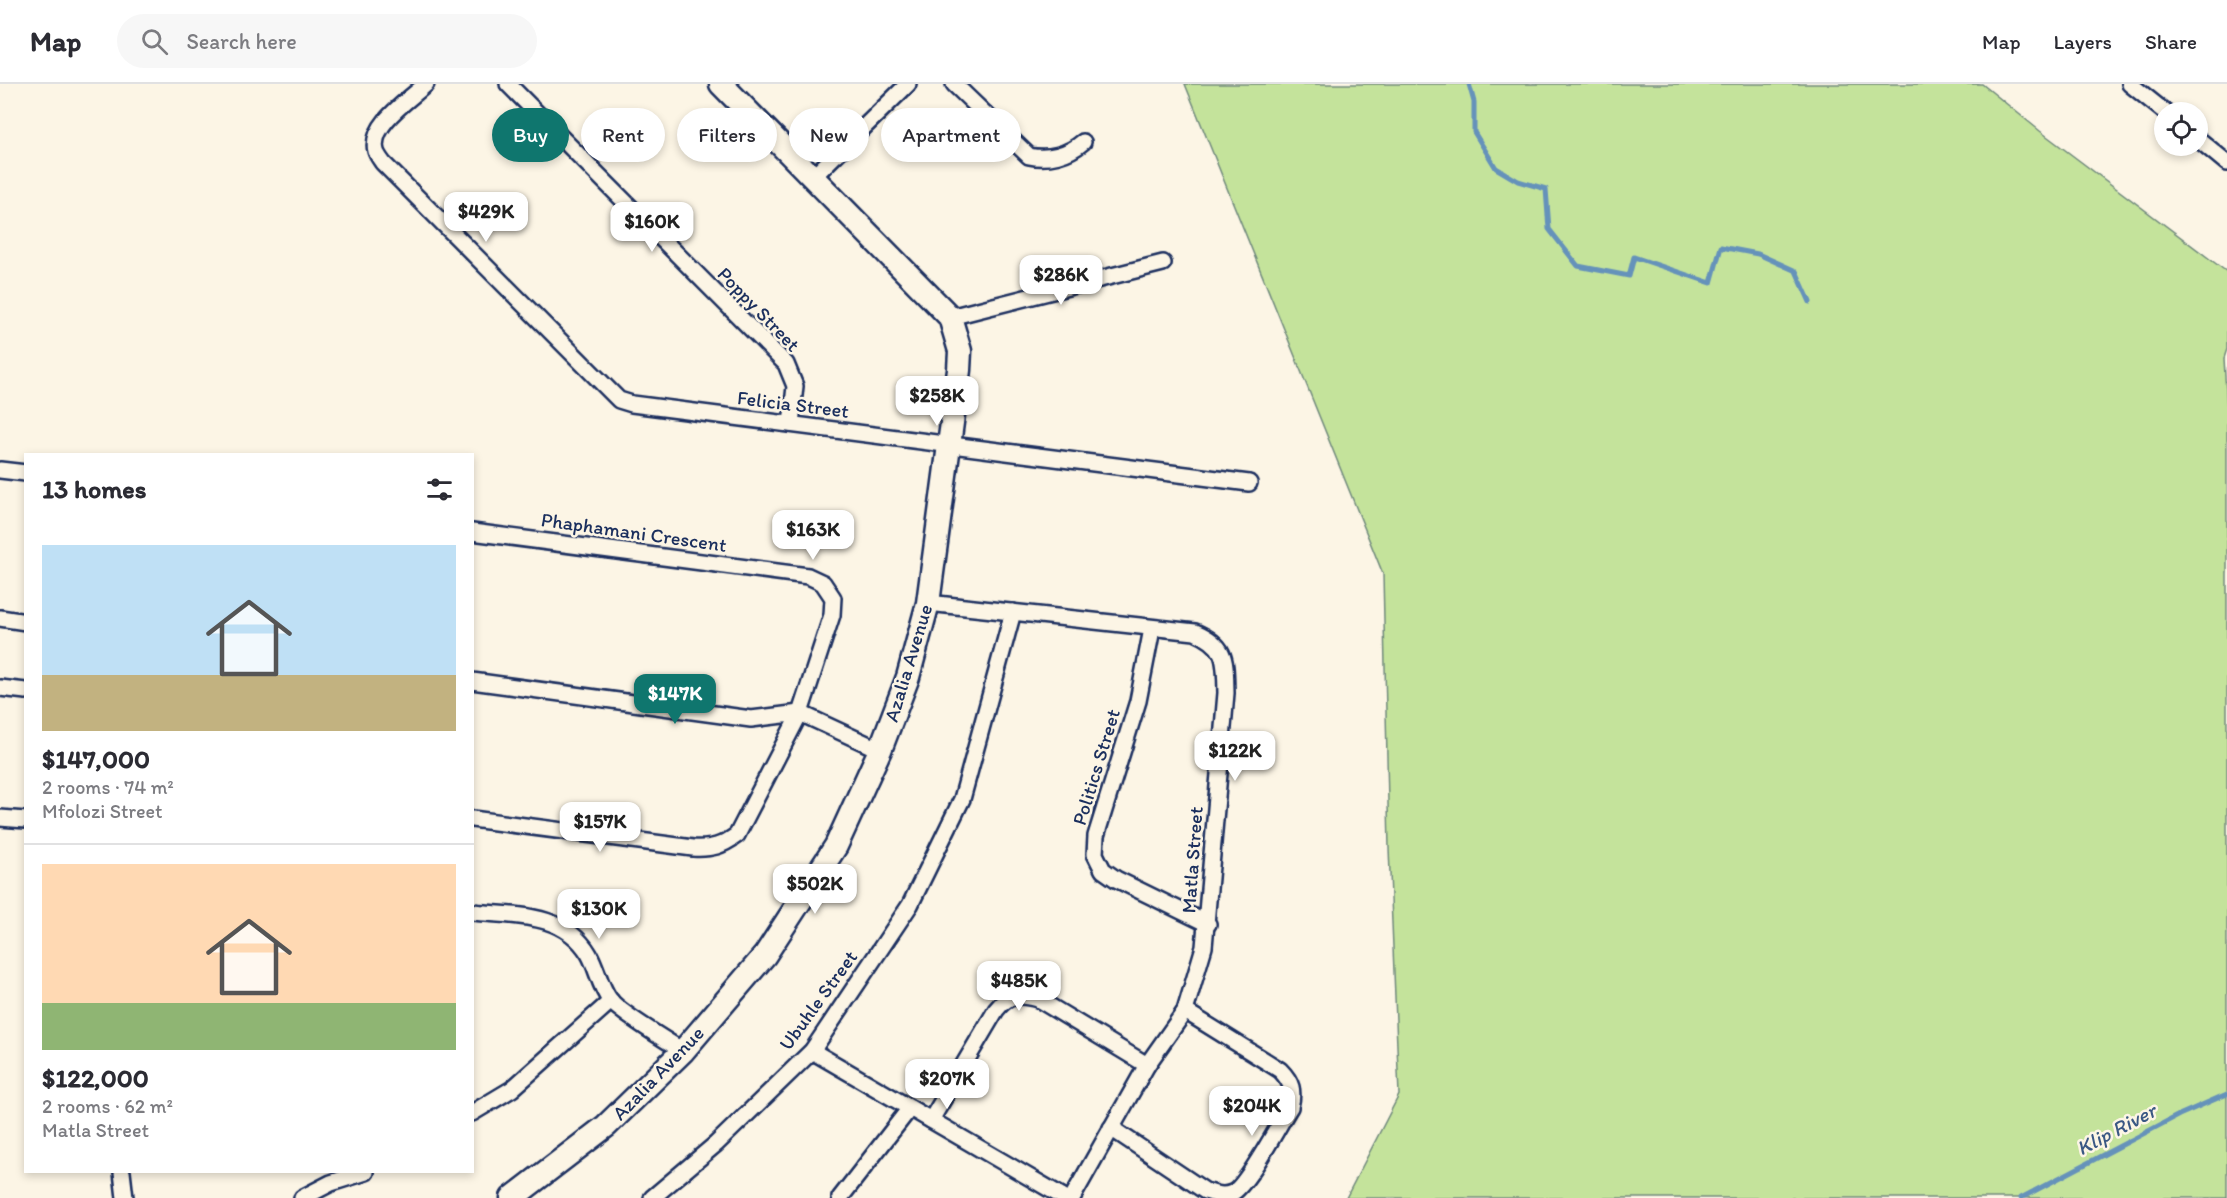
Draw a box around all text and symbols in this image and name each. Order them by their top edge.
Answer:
search box [117,14,537,68]
text: Map [30,24,81,58]
icon: search [138,25,171,58]
text: Search here [186,28,297,55]
text: Map [1982,29,2021,54]
text: Layers [2054,29,2112,54]
text: Share [2145,29,2197,54]
map controls [2154,102,2208,156]
button: locate [2154,102,2208,156]
chip: Buy [492,108,569,162]
chip: Rent [581,108,665,162]
chip: Filters [677,108,777,162]
chip: New [789,108,869,162]
chip: Apartment [881,108,1021,162]
pin: $429K [444,192,528,243]
text: $429K [458,199,514,223]
pin: $160K [610,202,694,253]
text: $160K [624,209,680,233]
pin: $286K [1019,255,1103,306]
street label: Poppy Street [713,262,805,356]
text: $286K [1034,262,1088,286]
pin: $258K [895,376,979,427]
text: $258K [910,383,964,407]
street label: Felicia Street [736,385,851,423]
text: 13 homes [42,473,146,505]
icon: filters [423,473,456,506]
street label: Phaphamani Crescent [540,507,728,557]
pin: $163K [771,510,855,561]
text: $163K [786,517,840,541]
icon: home [195,584,303,692]
street label: Azalia Avenue [879,601,937,725]
pin: $147K [633,674,717,725]
text: $147K [648,681,702,705]
street label: Politics Street [1067,706,1125,828]
pin: $122K [1193,731,1277,782]
text: $122K [1208,738,1262,762]
text: $147,000 [42,743,150,775]
text: 2 rooms · 74 m² [42,775,174,799]
text: Mfolozi Street [42,799,163,823]
pin: $157K [558,802,642,853]
street label: Matla Street [1176,805,1208,914]
text: $157K [574,809,626,833]
pin: $502K [773,864,857,915]
text: $502K [787,871,843,895]
pin: $130K [557,889,641,940]
text: $130K [571,896,627,920]
icon: home [195,903,303,1011]
street label: Ubuhle Street [774,945,862,1055]
pin: $485K [977,961,1061,1012]
text: $485K [991,968,1047,992]
street label: Azalia Avenue [607,1021,709,1125]
pin: $207K [905,1059,989,1110]
text: $122,000 [42,1062,149,1094]
text: $207K [919,1066,975,1090]
pin: $204K [1210,1086,1294,1137]
text: $204K [1223,1093,1281,1117]
text: 2 rooms · 62 m² [42,1094,173,1118]
water label: Klip River [2072,1096,2162,1160]
text: Matla Street [42,1118,149,1142]

